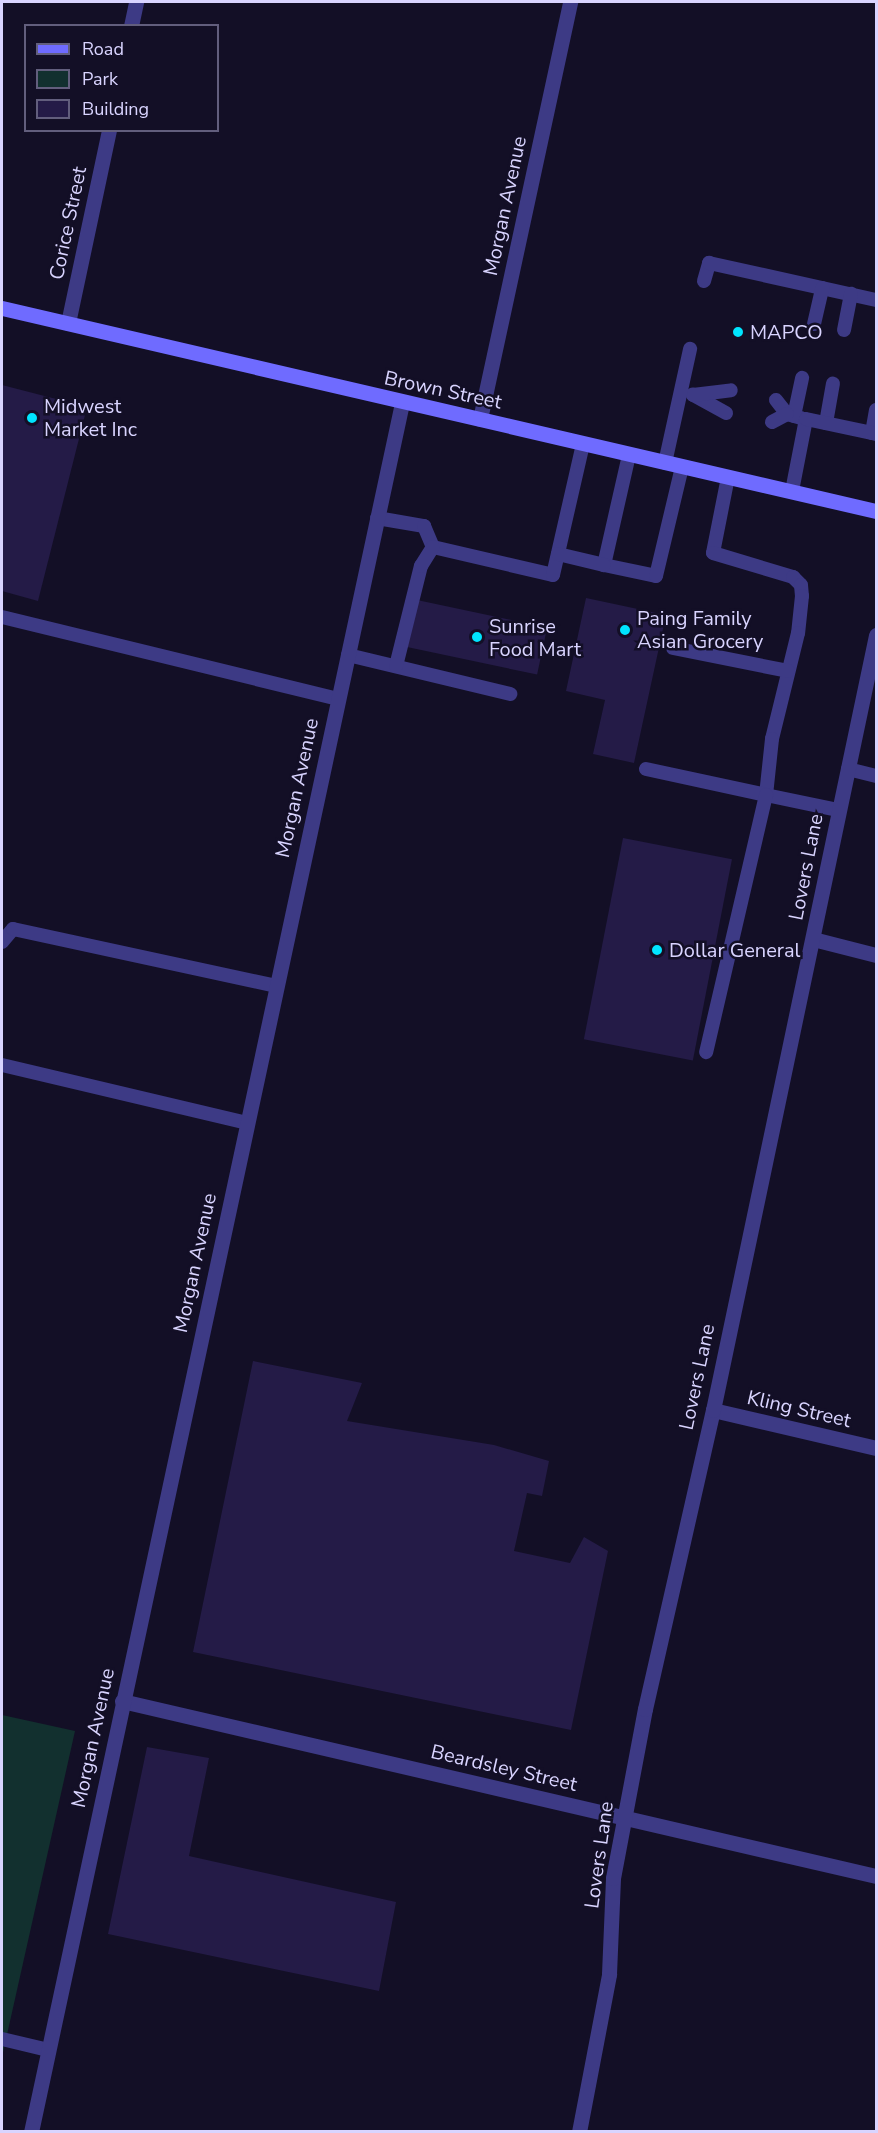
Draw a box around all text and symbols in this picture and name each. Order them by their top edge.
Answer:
legend [24,24,219,132]
text: Road [82,37,124,61]
text: Park [82,67,118,91]
text: Building [82,97,149,121]
street label: Morgan Avenue [478,134,532,278]
street label: Corice Street [44,164,92,282]
place label: MAPCO [750,320,823,344]
marker: MAPCO [731,325,745,339]
street label: Brown Street [382,366,504,414]
place label: Midwest Market Inc [44,394,137,441]
marker: Midwest Market Inc [25,411,39,425]
place label: Paing Family Asian Grocery [637,606,763,653]
place label: Sunrise Food Mart [489,614,581,661]
marker: Paing Family Asian Grocery [618,623,632,637]
marker: Sunrise Food Mart [470,630,484,644]
street label: Morgan Avenue [270,716,324,860]
street label: Lovers Lane [784,812,828,922]
place label: Dollar General [669,938,800,962]
marker: Dollar General [650,943,664,957]
street label: Morgan Avenue [168,1191,222,1335]
street label: Lovers Lane [674,1322,720,1432]
street label: Kling Street [745,1385,853,1433]
street label: Morgan Avenue [66,1666,120,1810]
street label: Beardsley Street [429,1740,579,1796]
street label: Lovers Lane [580,1800,618,1910]

